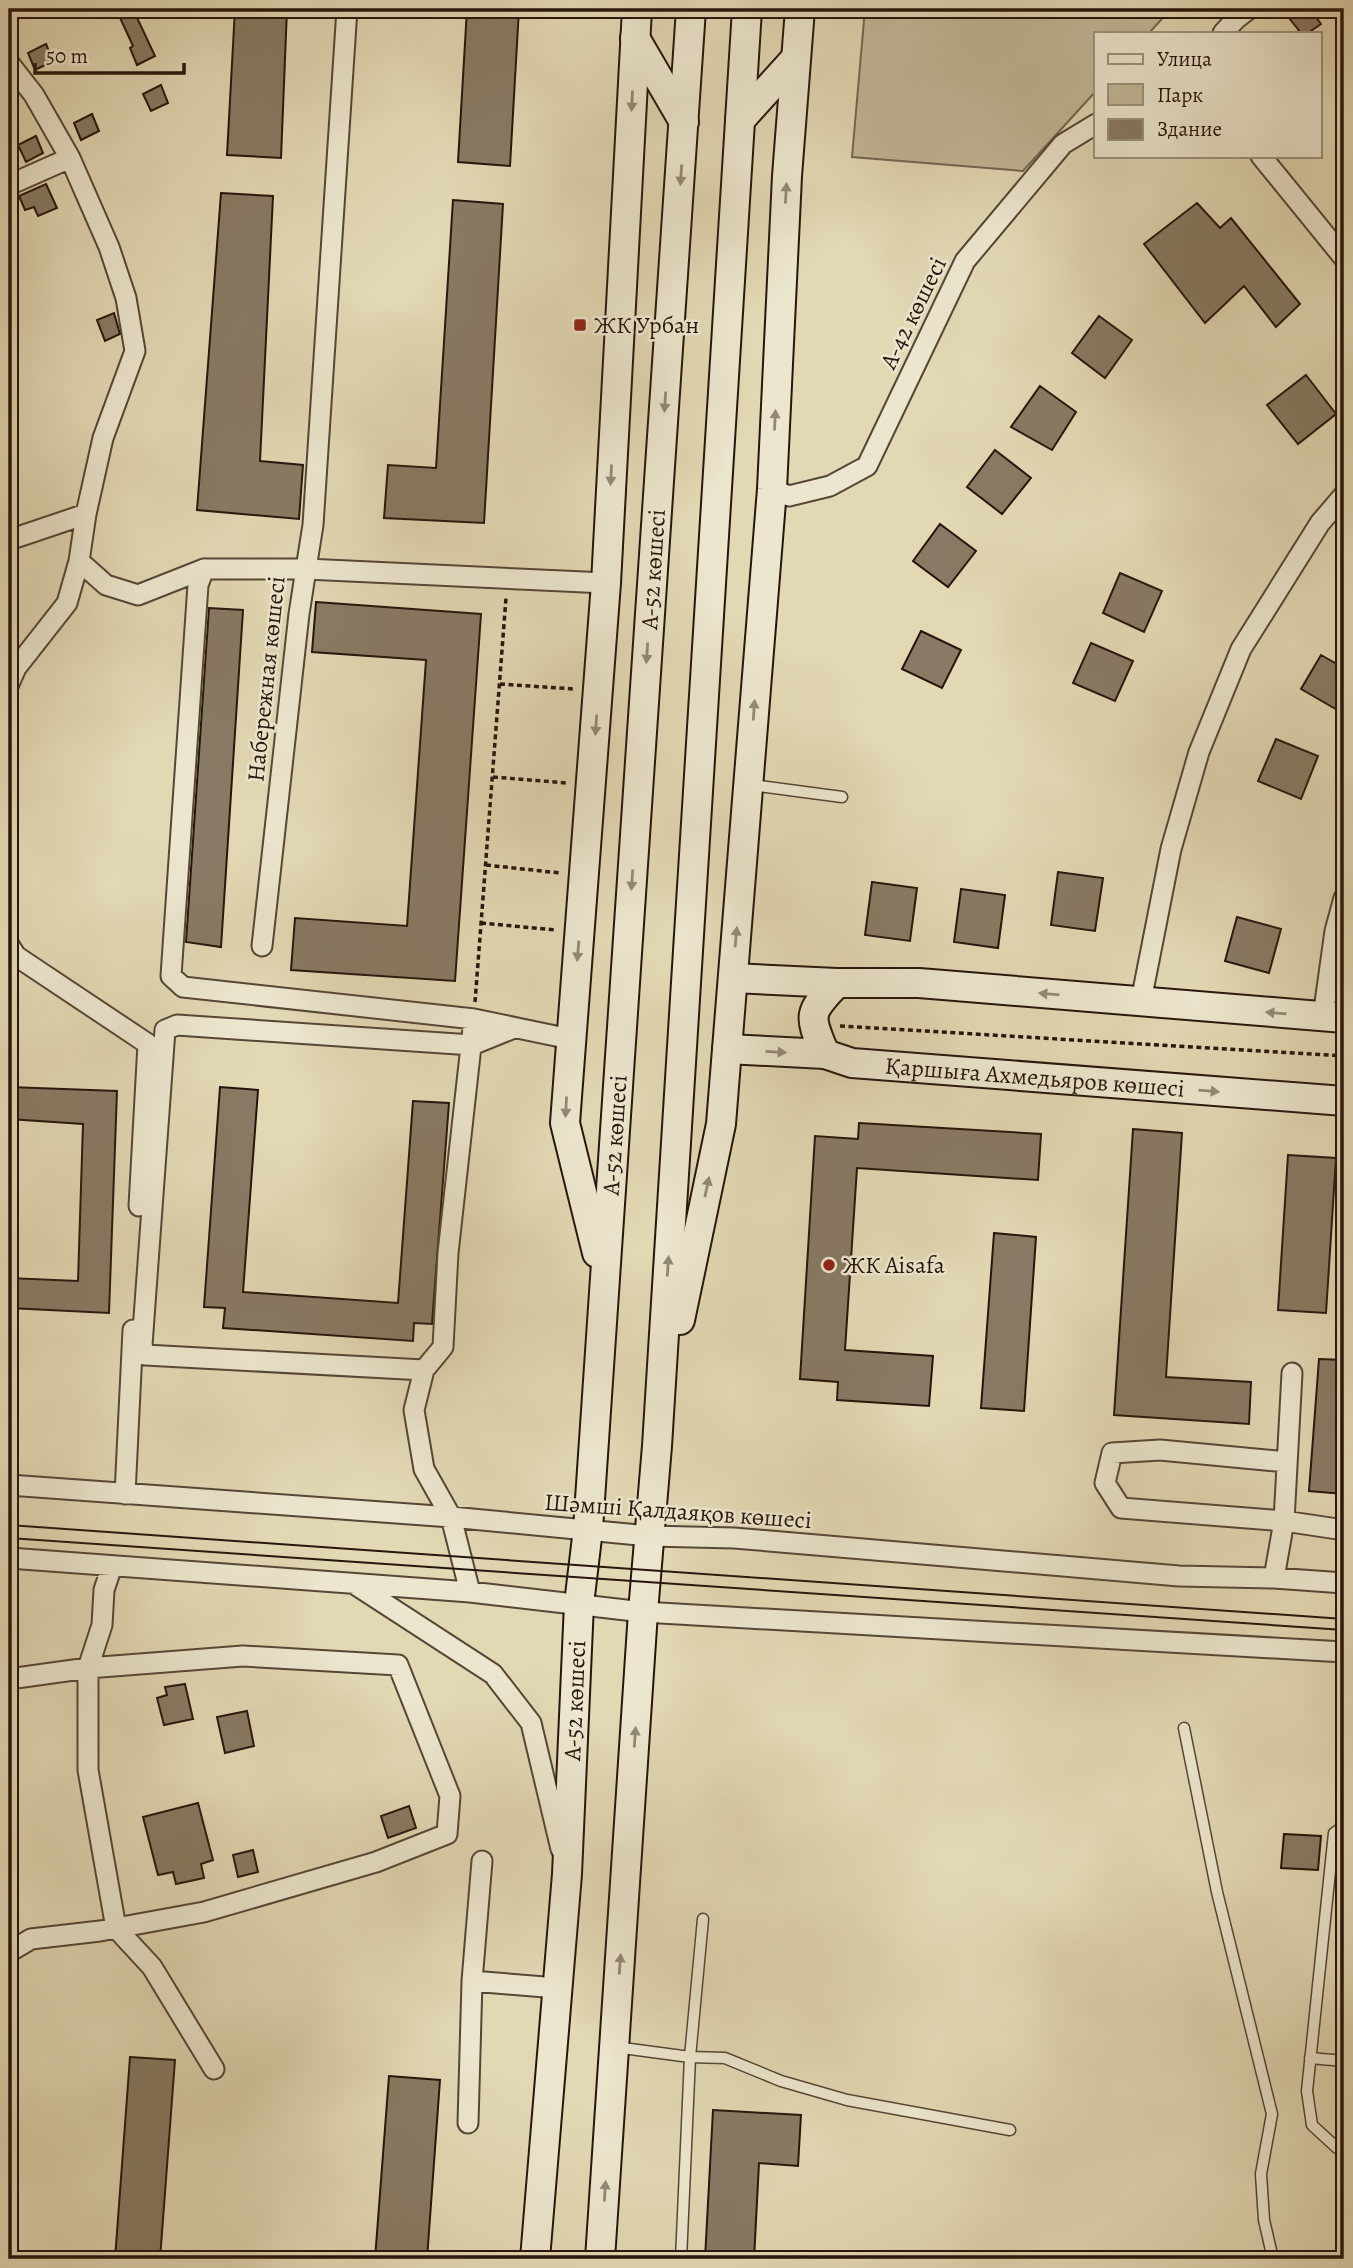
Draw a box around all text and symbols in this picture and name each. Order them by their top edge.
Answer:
scale bar [35,32,184,76]
legend [1094,32,1322,158]
text: 50 m [46,42,88,70]
text: Улица [1157,45,1212,73]
text: Парк [1157,81,1203,109]
one-way arrow [626,91,637,113]
text: Здание [1157,115,1222,143]
one-way arrow [675,164,686,186]
one-way arrow [781,182,792,204]
street label: А-42 көшесі [872,252,954,375]
place label: ЖК Урбан [594,309,699,341]
marker: ЖК Урбан [572,317,588,333]
one-way arrow [659,391,670,413]
one-way arrow [770,409,781,431]
one-way arrow [606,465,617,487]
street label: А-52 көшесі [633,508,673,632]
street label: Набережная көшесі [239,575,293,783]
one-way arrow [642,642,653,664]
one-way arrow [749,699,760,721]
one-way arrow [591,714,602,736]
one-way arrow [626,869,637,891]
one-way arrow [731,926,742,948]
one-way arrow [572,941,583,963]
one-way arrow [1038,988,1060,999]
one-way arrow [1265,1007,1287,1018]
one-way arrow [765,1046,787,1057]
street label: Қаршыға Ахмедьяров көшесі [884,1050,1186,1105]
street label: А-52 көшесі [595,1074,635,1197]
one-way arrow [1199,1086,1221,1097]
one-way arrow [560,1096,571,1118]
one-way arrow [701,1176,712,1198]
place label: ЖК Aisafa [843,1249,946,1281]
one-way arrow [663,1255,674,1277]
marker: ЖК Aisafa [821,1257,837,1273]
street label: Шәмші Қалдаяқов көшесі [543,1486,813,1536]
street label: А-52 көшесі [556,1640,593,1762]
one-way arrow [630,1726,641,1748]
one-way arrow [615,1953,626,1975]
one-way arrow [599,2180,610,2202]

